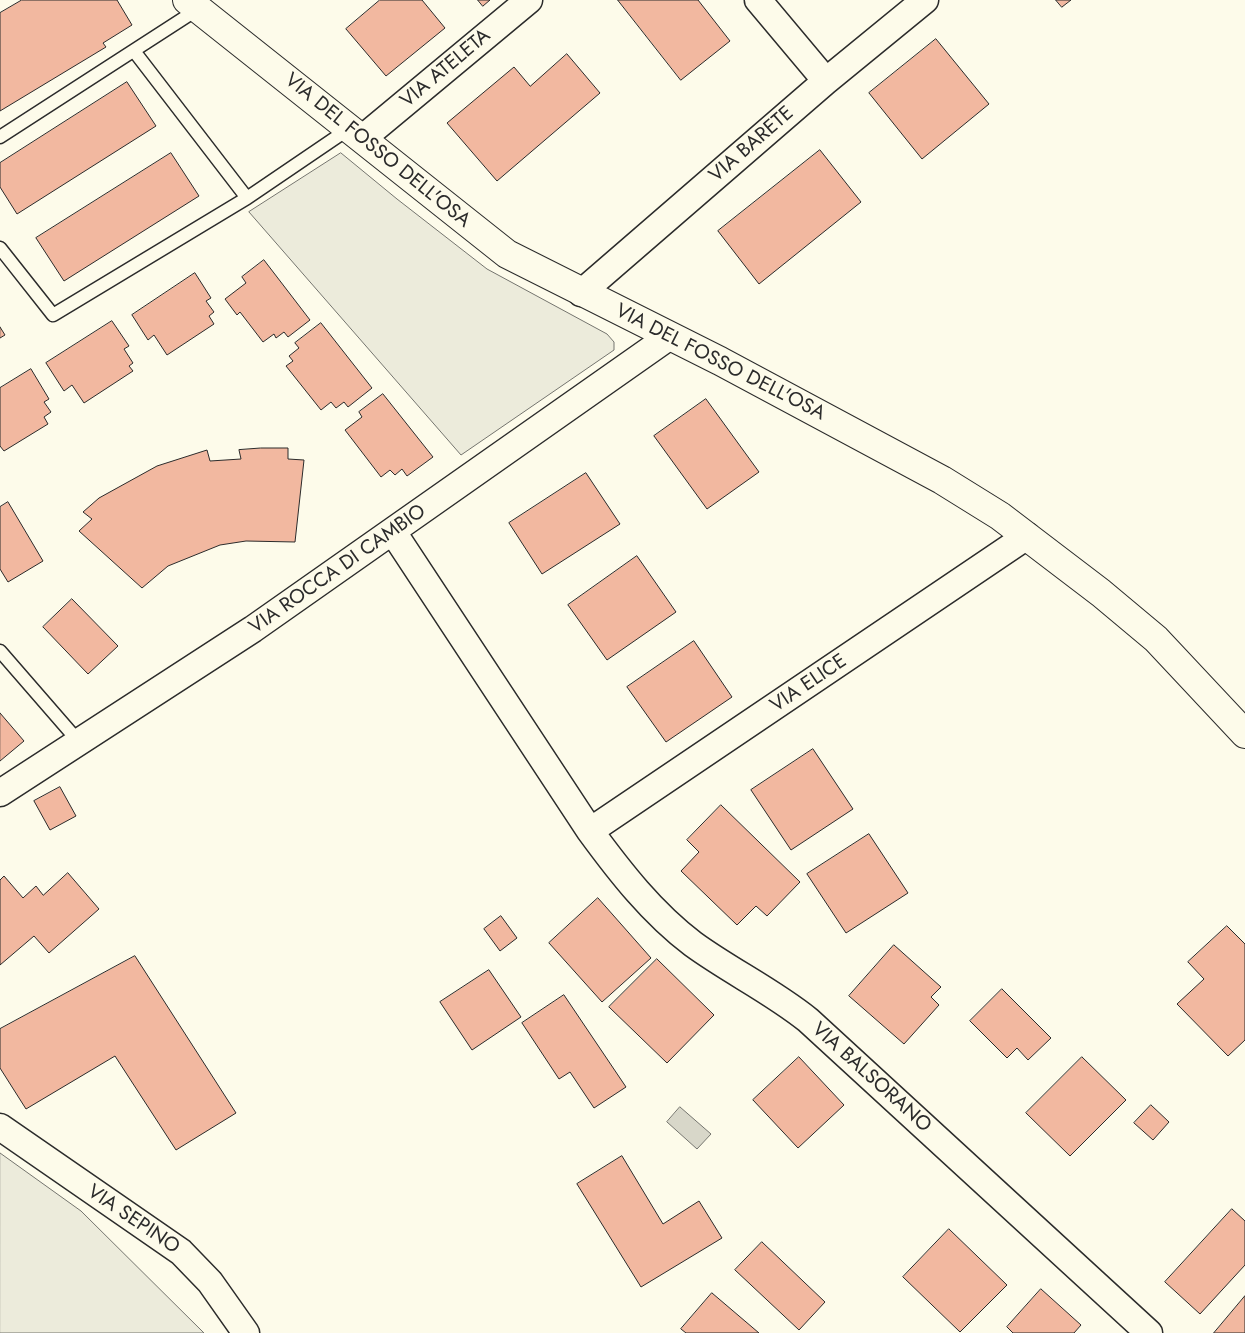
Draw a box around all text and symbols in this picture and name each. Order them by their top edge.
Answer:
street label: VIA ATELETA [396,24,496,114]
street label: VIA DEL FOSSO DELL'OSA [279,69,475,233]
street label: VIA BARETE [705,102,799,188]
street label: VIA DEL FOSSO DELL'OSA [611,300,829,426]
street label: VIA ROCCA DI CAMBIO [245,500,431,640]
street label: VIA ELICE [766,650,852,718]
street label: VIA BALSORANO [806,1018,936,1138]
street label: VIA SEPINO [82,1180,184,1260]

